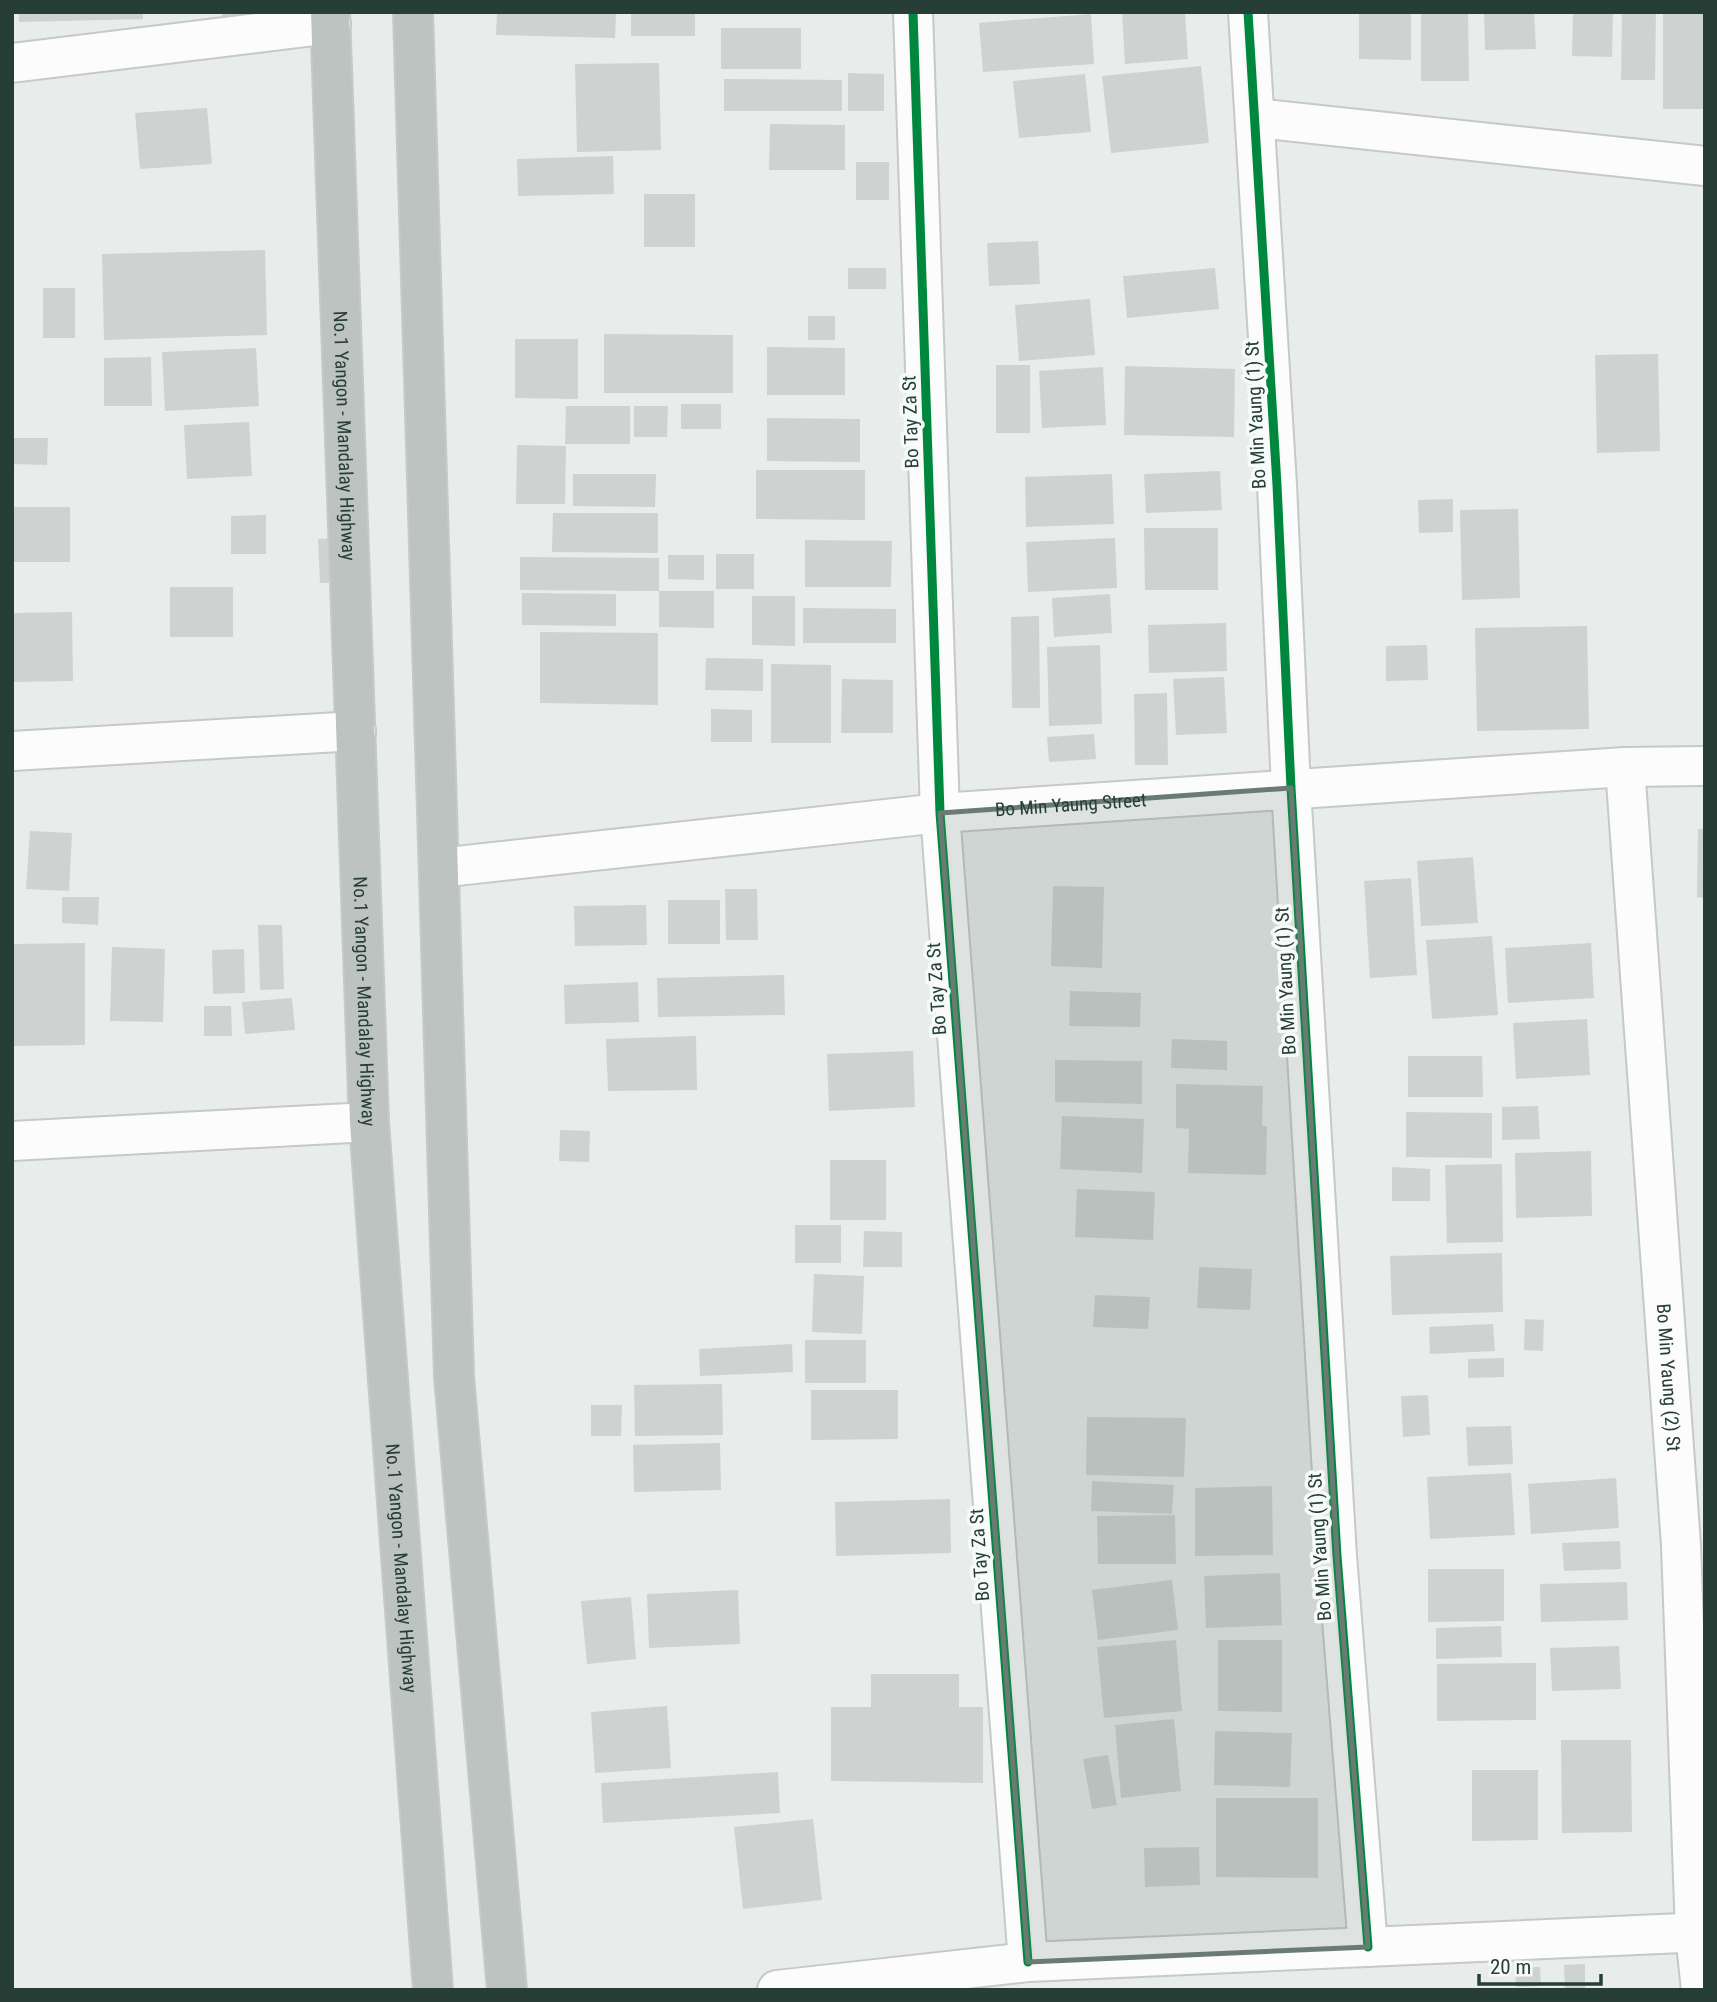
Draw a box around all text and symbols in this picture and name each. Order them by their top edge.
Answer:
street label: No.1 Yangon - Mandalay Highway [329,310,360,561]
street label: Bo Min Yaung (1) St [1240,340,1271,490]
street label: Bo Tay Za St [897,375,924,469]
street label: Bo Min Yaung Street [994,788,1147,821]
street label: No.1 Yangon - Mandalay Highway [348,876,380,1127]
street label: Bo Min Yaung (1) St [1270,906,1301,1056]
street label: Bo Tay Za St [922,942,951,1036]
street label: Bo Min Yaung (2) St [1652,1303,1685,1452]
street label: No.1 Yangon - Mandalay Highway [381,1443,422,1694]
street label: Bo Min Yaung (1) St [1303,1472,1336,1622]
street label: Bo Tay Za St [965,1508,994,1602]
scale bar [1479,1942,1602,1986]
text: 20 m [1490,1955,1531,1979]

